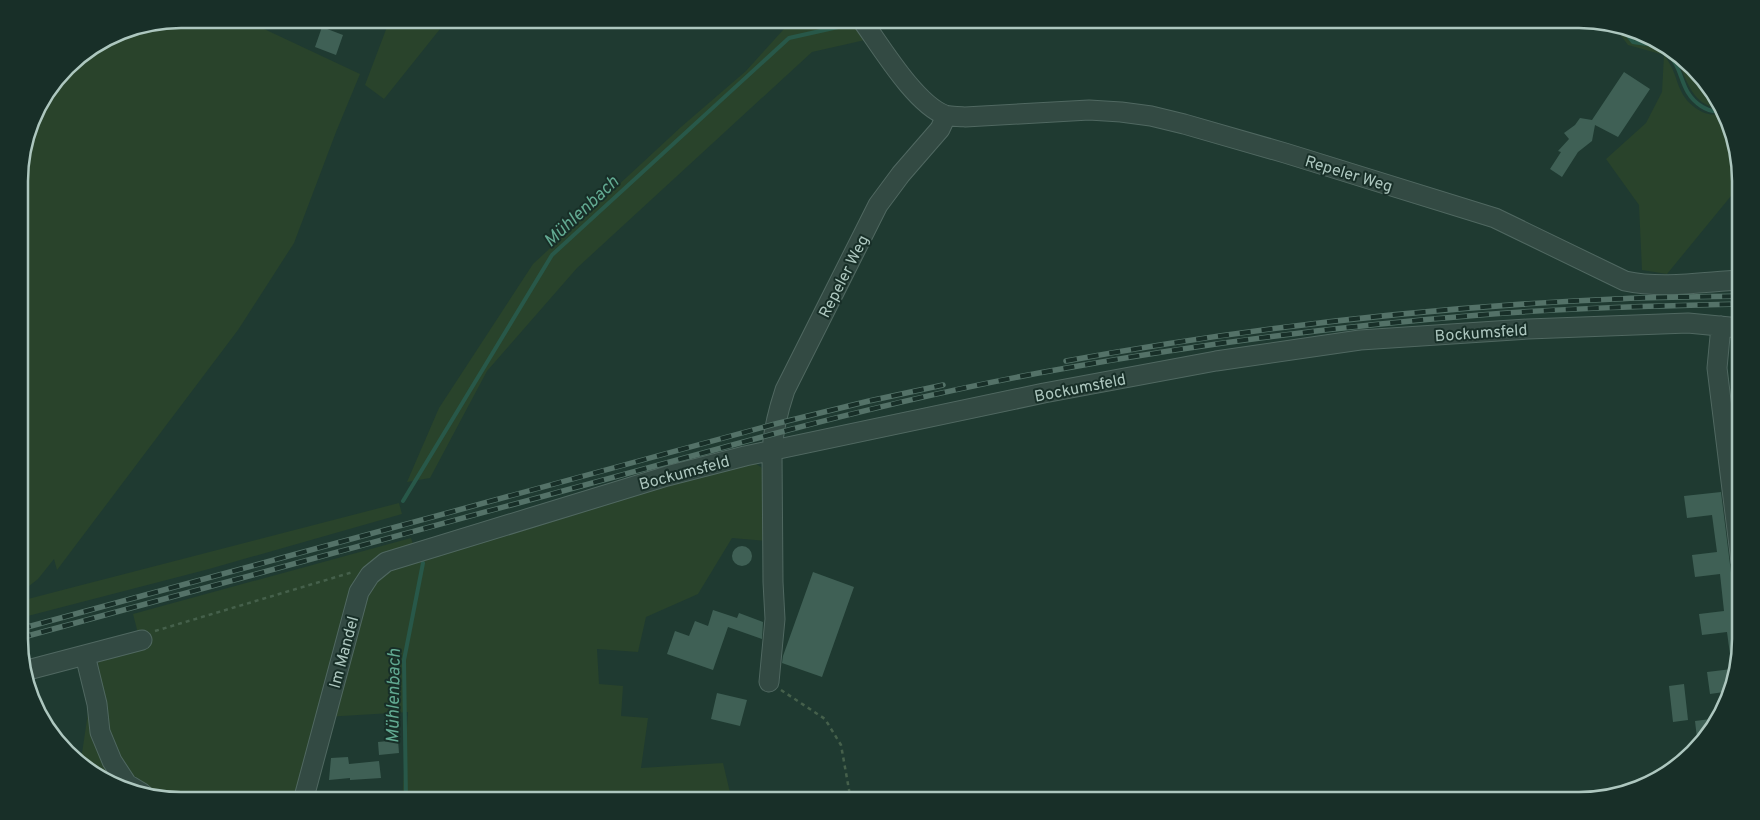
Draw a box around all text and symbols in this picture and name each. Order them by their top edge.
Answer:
street label: Repeler Weg [1302,152,1395,198]
water label: Mühlenbach [540,171,625,253]
street label: Repeler Weg [815,232,874,322]
street label: Bockumsfeld [1434,321,1528,347]
street label: Bockumsfeld [1033,370,1128,408]
street label: Bockumsfeld [637,452,732,496]
street label: Im Mandel [326,614,364,691]
water label: Mühlenbach [382,648,407,744]

